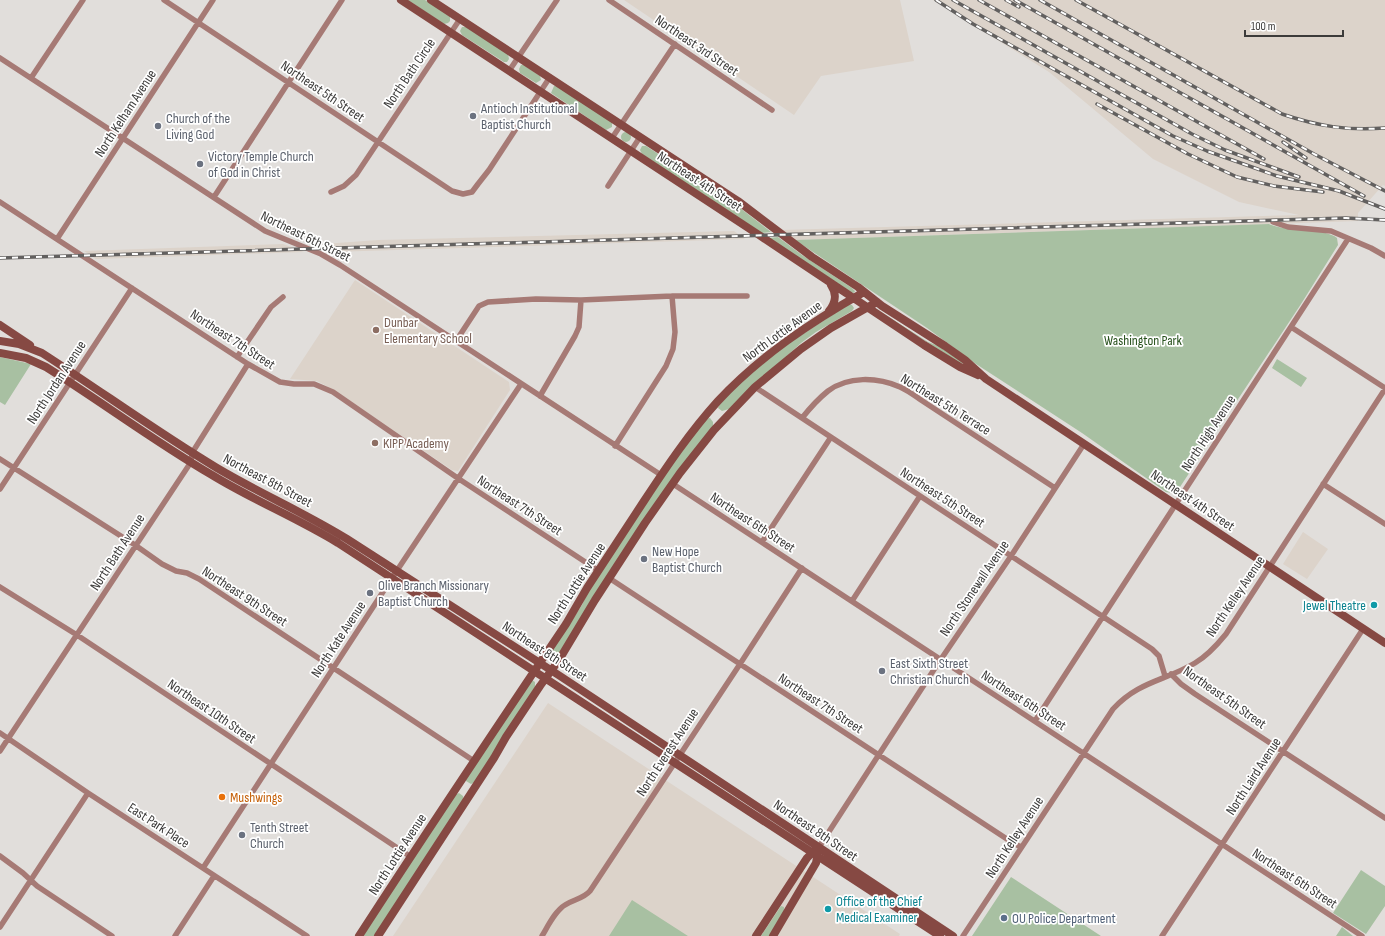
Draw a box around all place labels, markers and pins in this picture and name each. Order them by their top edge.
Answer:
place label: Antioch Institutional Baptist Church [480,100,577,133]
place label: Church of the Living God [166,110,230,143]
marker: Antioch Institutional Baptist Church [468,111,478,121]
marker: Church of the Living God [153,121,163,131]
place label: Victory Temple Church of God in Christ [208,148,314,181]
marker: Victory Temple Church of God in Christ [195,159,205,169]
place label: Dunbar Elementary School [384,314,472,347]
marker: Dunbar Elementary School [371,325,381,335]
place label: KIPP Academy [383,435,450,452]
marker: KIPP Academy [370,438,380,448]
place label: New Hope Baptist Church [652,543,722,576]
marker: New Hope Baptist Church [639,554,649,564]
place label: Olive Branch Missionary Baptist Church [378,577,490,610]
marker: Olive Branch Missionary Baptist Church [365,588,375,598]
place label: Jewel Theatre [1302,597,1366,614]
marker: Jewel Theatre [1369,600,1379,610]
place label: East Sixth Street Christian Church [890,655,969,688]
marker: East Sixth Street Christian Church [877,666,887,676]
place label: Mushwings [230,789,282,806]
marker: Mushwings [217,792,227,802]
place label: Tenth Street Church [250,819,309,852]
marker: Tenth Street Church [237,830,247,840]
place label: Office of the Chief Medical Examiner [836,893,923,926]
marker: Office of the Chief Medical Examiner [823,904,833,914]
place label: OU Police Department [1012,910,1116,927]
marker: OU Police Department [999,913,1009,923]

